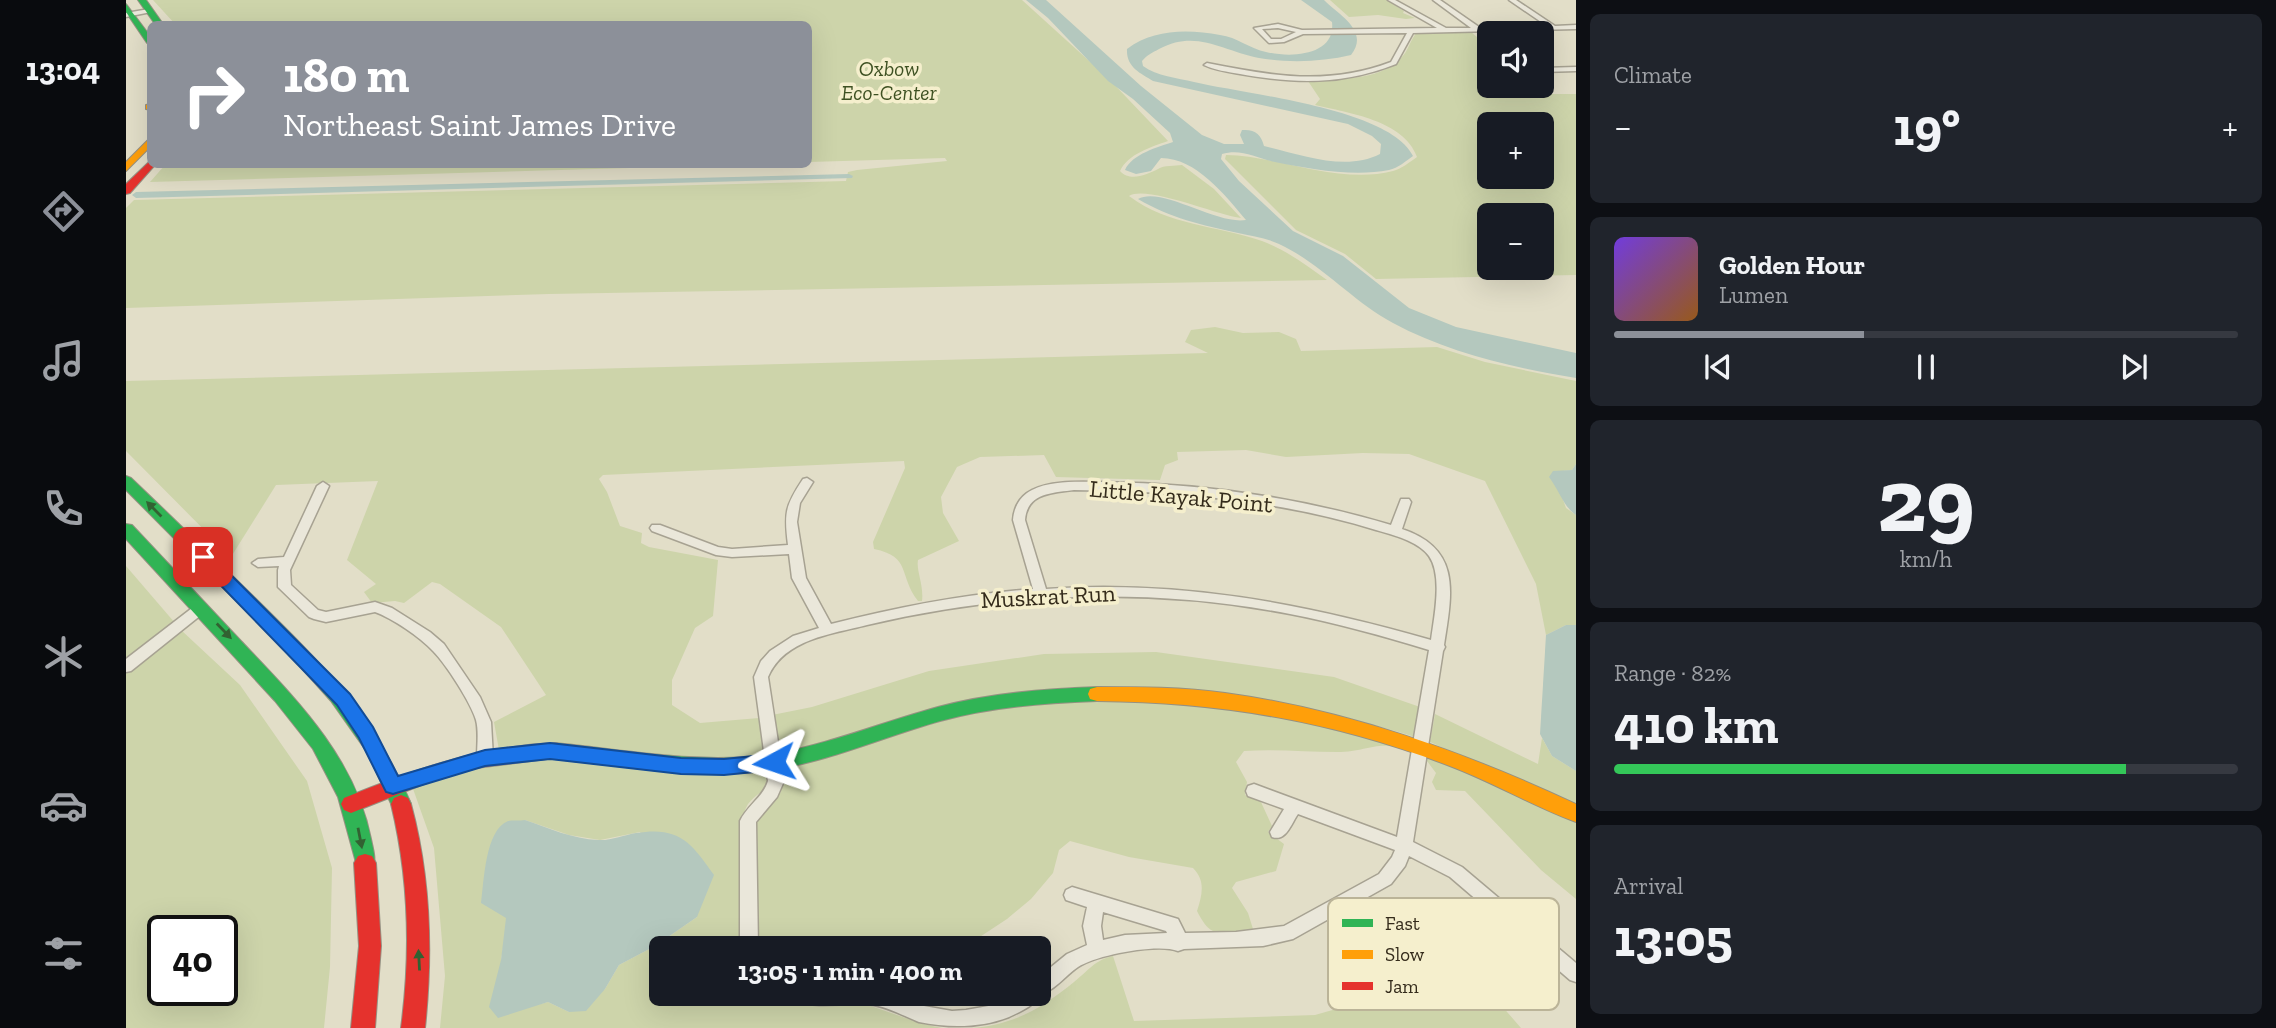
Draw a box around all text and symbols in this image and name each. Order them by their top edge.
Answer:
map controls [1477,21,1554,280]
button: sound [1477,21,1554,98]
text: 180 m [283,46,410,105]
icon: right [168,49,259,140]
text: 13:04 [26,50,100,88]
park label: Oxbow Eco-Center [841,56,938,105]
text: Climate [1614,61,1692,89]
text: 19° [1893,96,1960,158]
text: − [1614,104,1632,150]
text: + [2222,104,2238,150]
text: Northeast Saint James Drive [283,106,676,144]
button: + [1477,112,1554,189]
icon: directions [39,187,88,236]
button: − [1477,203,1554,280]
text: Golden Hour [1719,249,1865,281]
text: Lumen [1719,281,1788,309]
icon: music [39,336,88,385]
icon: previous [1699,348,1737,386]
icon: pause [1907,348,1945,386]
icon: next [2115,348,2153,386]
text: 29 [1877,445,1975,554]
street label: Little Kayak Point [1088,474,1274,518]
icon: phone [39,484,88,533]
one-way arrow [146,501,162,517]
pin [173,527,233,587]
icon: arrive [184,538,222,576]
text: km/h [1900,545,1952,573]
street label: Muskrat Run [980,578,1117,614]
one-way arrow [215,623,232,640]
icon: climate [39,632,88,681]
text: Range · 82% [1614,659,1731,687]
text: 410 km [1614,694,1779,756]
position arrow [737,725,811,799]
icon: car [39,781,88,830]
one-way arrow [354,827,365,849]
text: Arrival [1614,872,1683,900]
legend [1328,898,1559,1010]
text: 13:05 [1614,907,1733,969]
text: Fast [1385,912,1420,935]
speed limit sign: 40 [147,915,238,1006]
icon: filters [39,929,88,978]
text: Slow [1385,943,1425,966]
one-way arrow [414,949,425,971]
text: 13:05 · 1 min · 400 m [738,955,962,987]
text: Jam [1385,975,1419,998]

